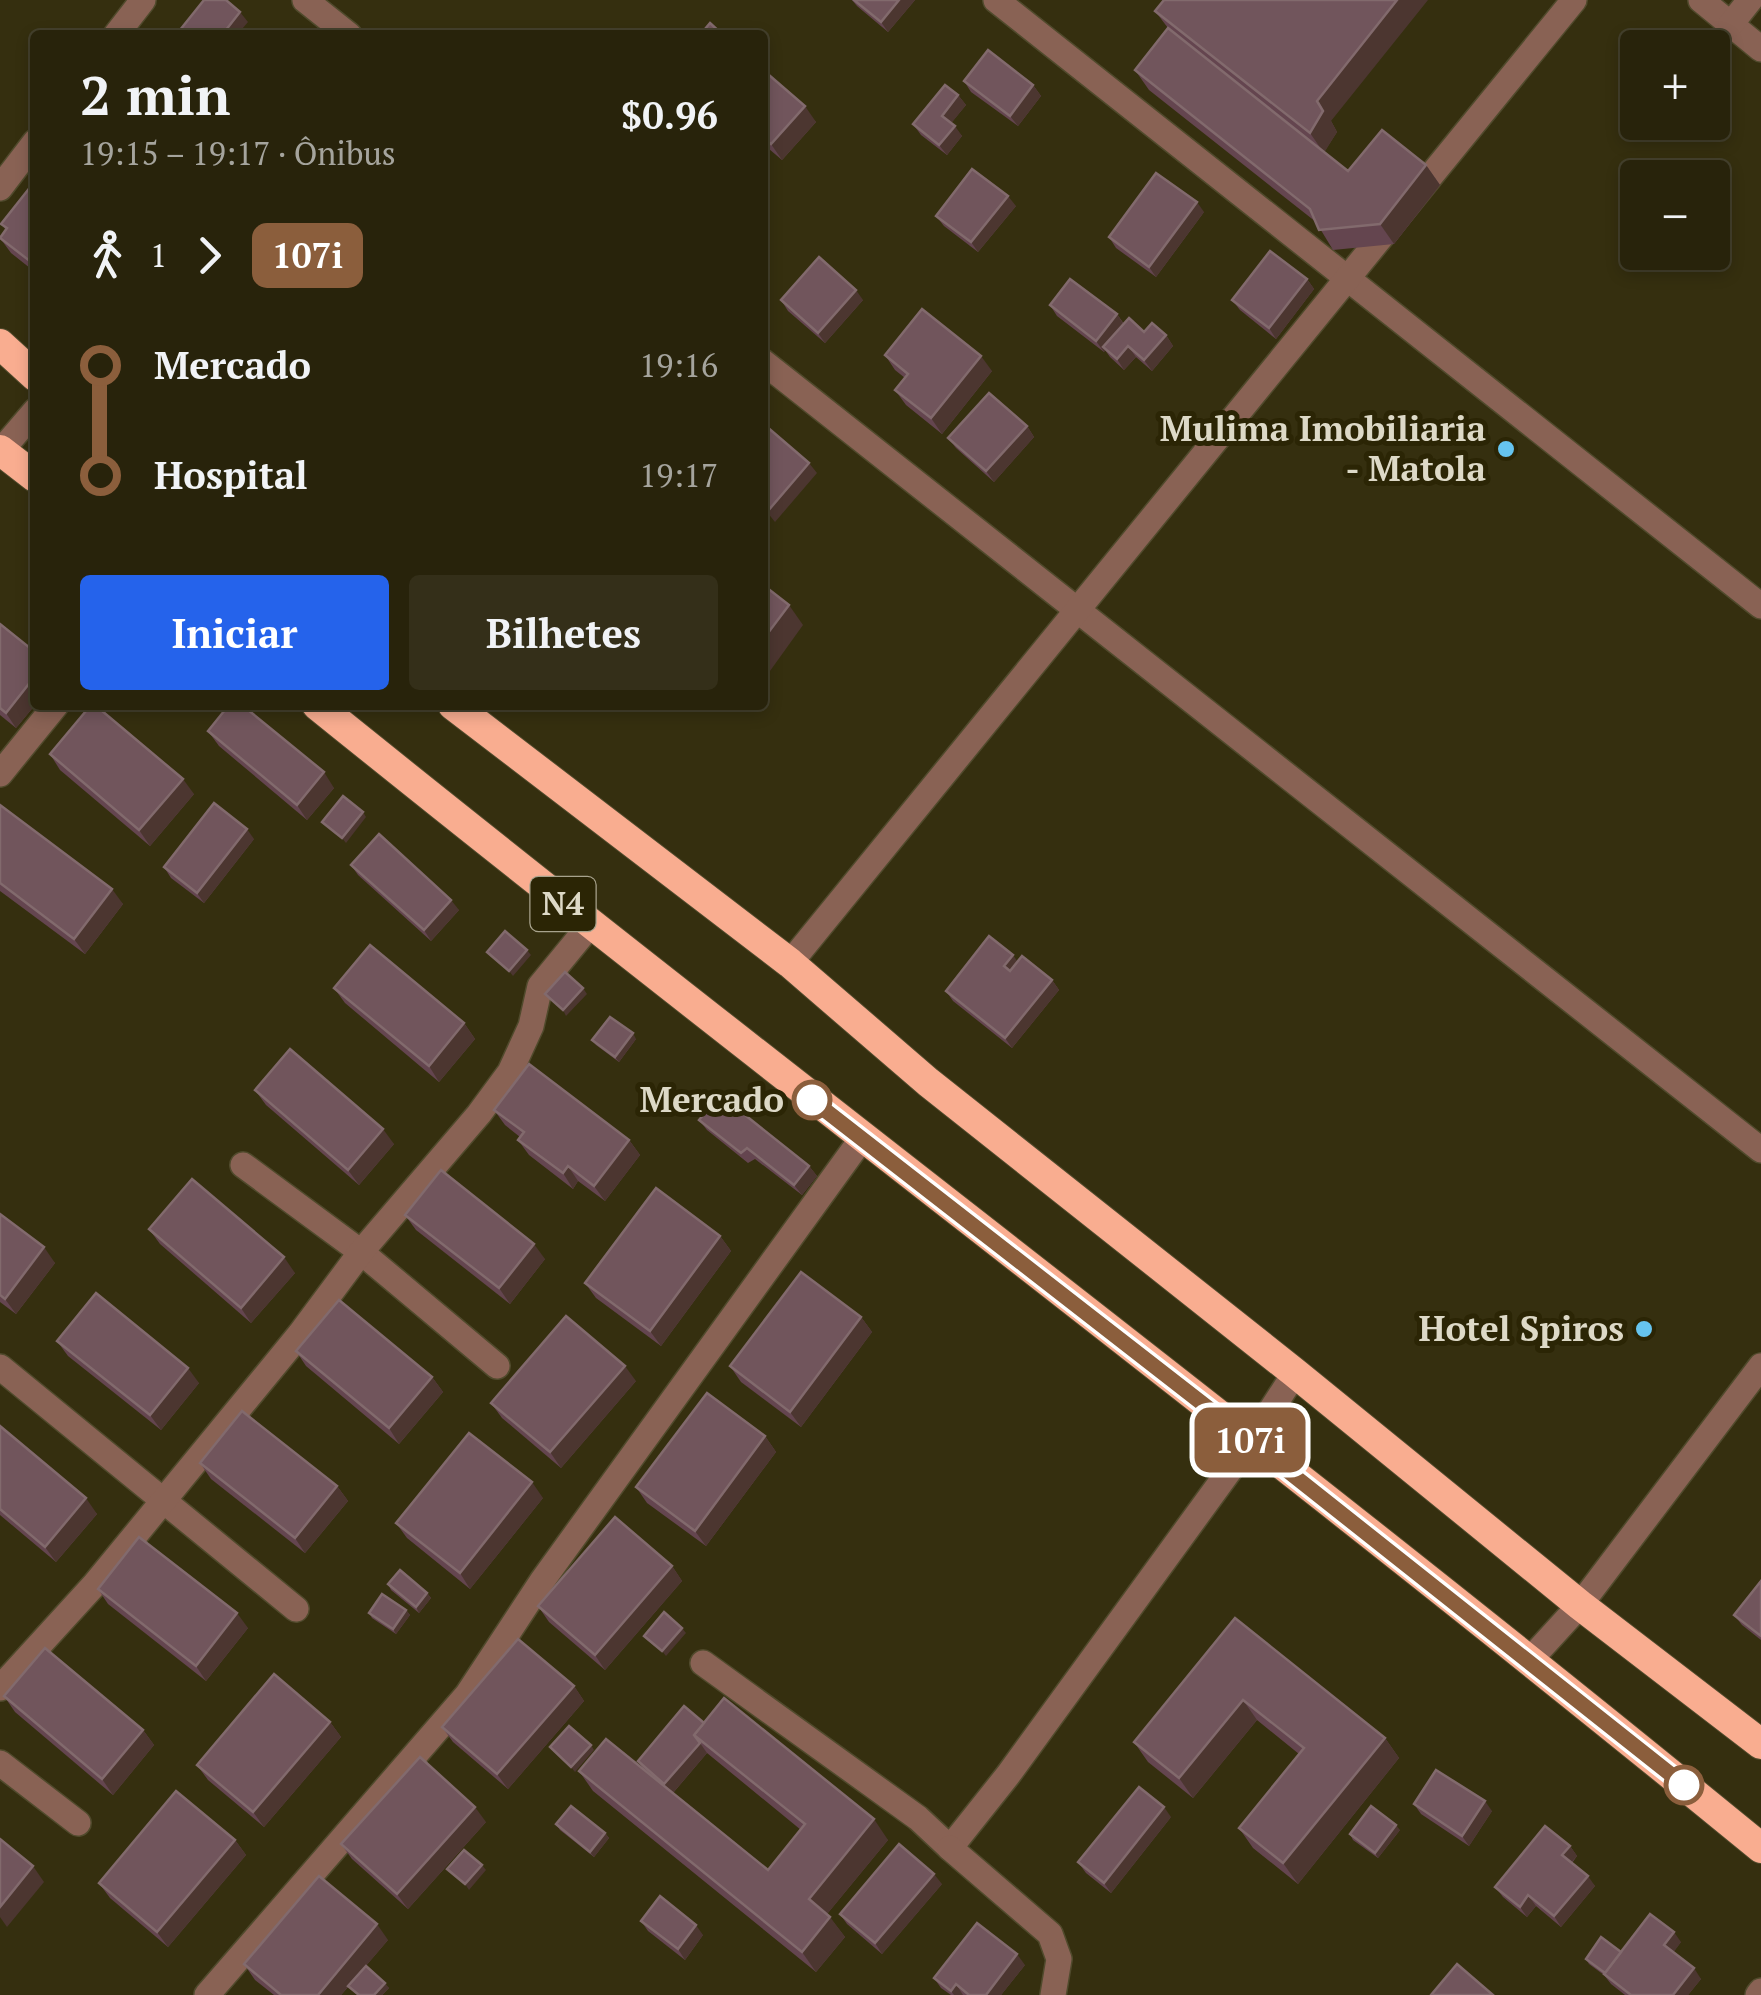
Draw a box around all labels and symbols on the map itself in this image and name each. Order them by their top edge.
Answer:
place label: Mulima Imobiliaria - Matola [1160,405,1486,491]
marker: Mulima Imobiliaria - Matola [1495,438,1517,460]
road number: N4 [530,877,596,931]
place label: Mercado [639,1076,784,1122]
marker: Mercado [793,1081,831,1119]
place label: Hotel Spiros [1419,1305,1624,1351]
marker: Hotel Spiros [1633,1318,1655,1340]
line badge: 107i [1180,1408,1320,1472]
unlabelled marker [1665,1766,1703,1804]

